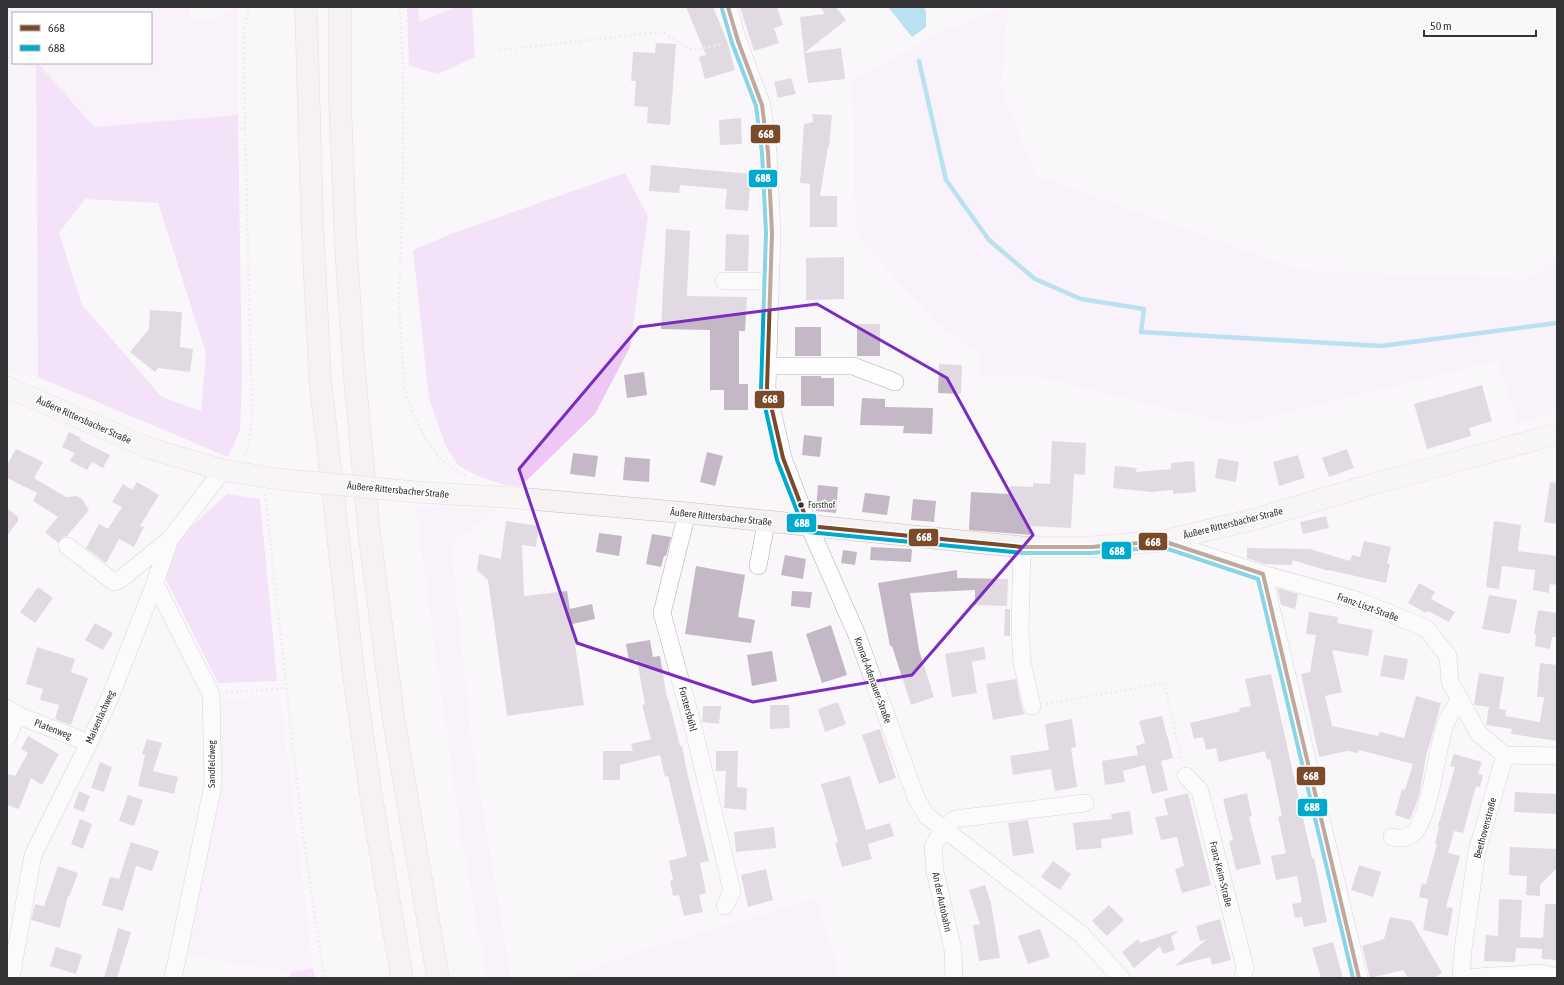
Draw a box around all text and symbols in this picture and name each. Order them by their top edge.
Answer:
legend [12,12,152,64]
scale bar [1424,12,1536,38]
text: 50 m [1430,19,1452,33]
text: 668 [48,21,65,35]
text: 688 [48,41,65,55]
line badge: 668 [750,124,781,144]
text: 668 [758,128,774,140]
line badge: 688 [748,169,778,188]
text: 688 [755,172,771,184]
line badge: 668 [754,390,785,409]
text: 668 [762,393,778,405]
street label: Äußere Rittersbacher Straße [35,394,133,446]
street label: Äußere Rittersbacher Straße [347,480,450,500]
marker: Forsthof [796,500,806,510]
place label: Forsthof [808,500,836,510]
street label: Äußere Rittersbacher Straße [1182,505,1284,541]
street label: Äußere Rittersbacher Straße [670,506,773,528]
line badge: 688 [786,513,817,533]
text: 688 [794,517,810,529]
line badge: 668 [908,528,939,547]
text: 668 [916,531,932,543]
line badge: 668 [1138,532,1168,551]
text: 668 [1145,536,1161,548]
line badge: 688 [1101,541,1132,560]
text: 688 [1109,545,1125,557]
street label: Franz-Liszt-Straße [1336,591,1401,623]
street label: Konrad-Adenauer-Straße [852,635,894,725]
street label: Forstersbühl [677,685,699,733]
street label: Maisenlachweg [83,688,117,745]
street label: Platenweg [33,717,74,741]
street label: Sandfeldweg [206,739,217,788]
line badge: 668 [1296,766,1326,786]
text: 668 [1303,770,1319,782]
street label: Beethovenstraße [1472,796,1499,860]
line badge: 688 [1297,798,1328,817]
text: 688 [1304,801,1320,813]
street label: Franz-Keim-Straße [1208,840,1235,908]
street label: An der Autobahn [930,871,954,933]

